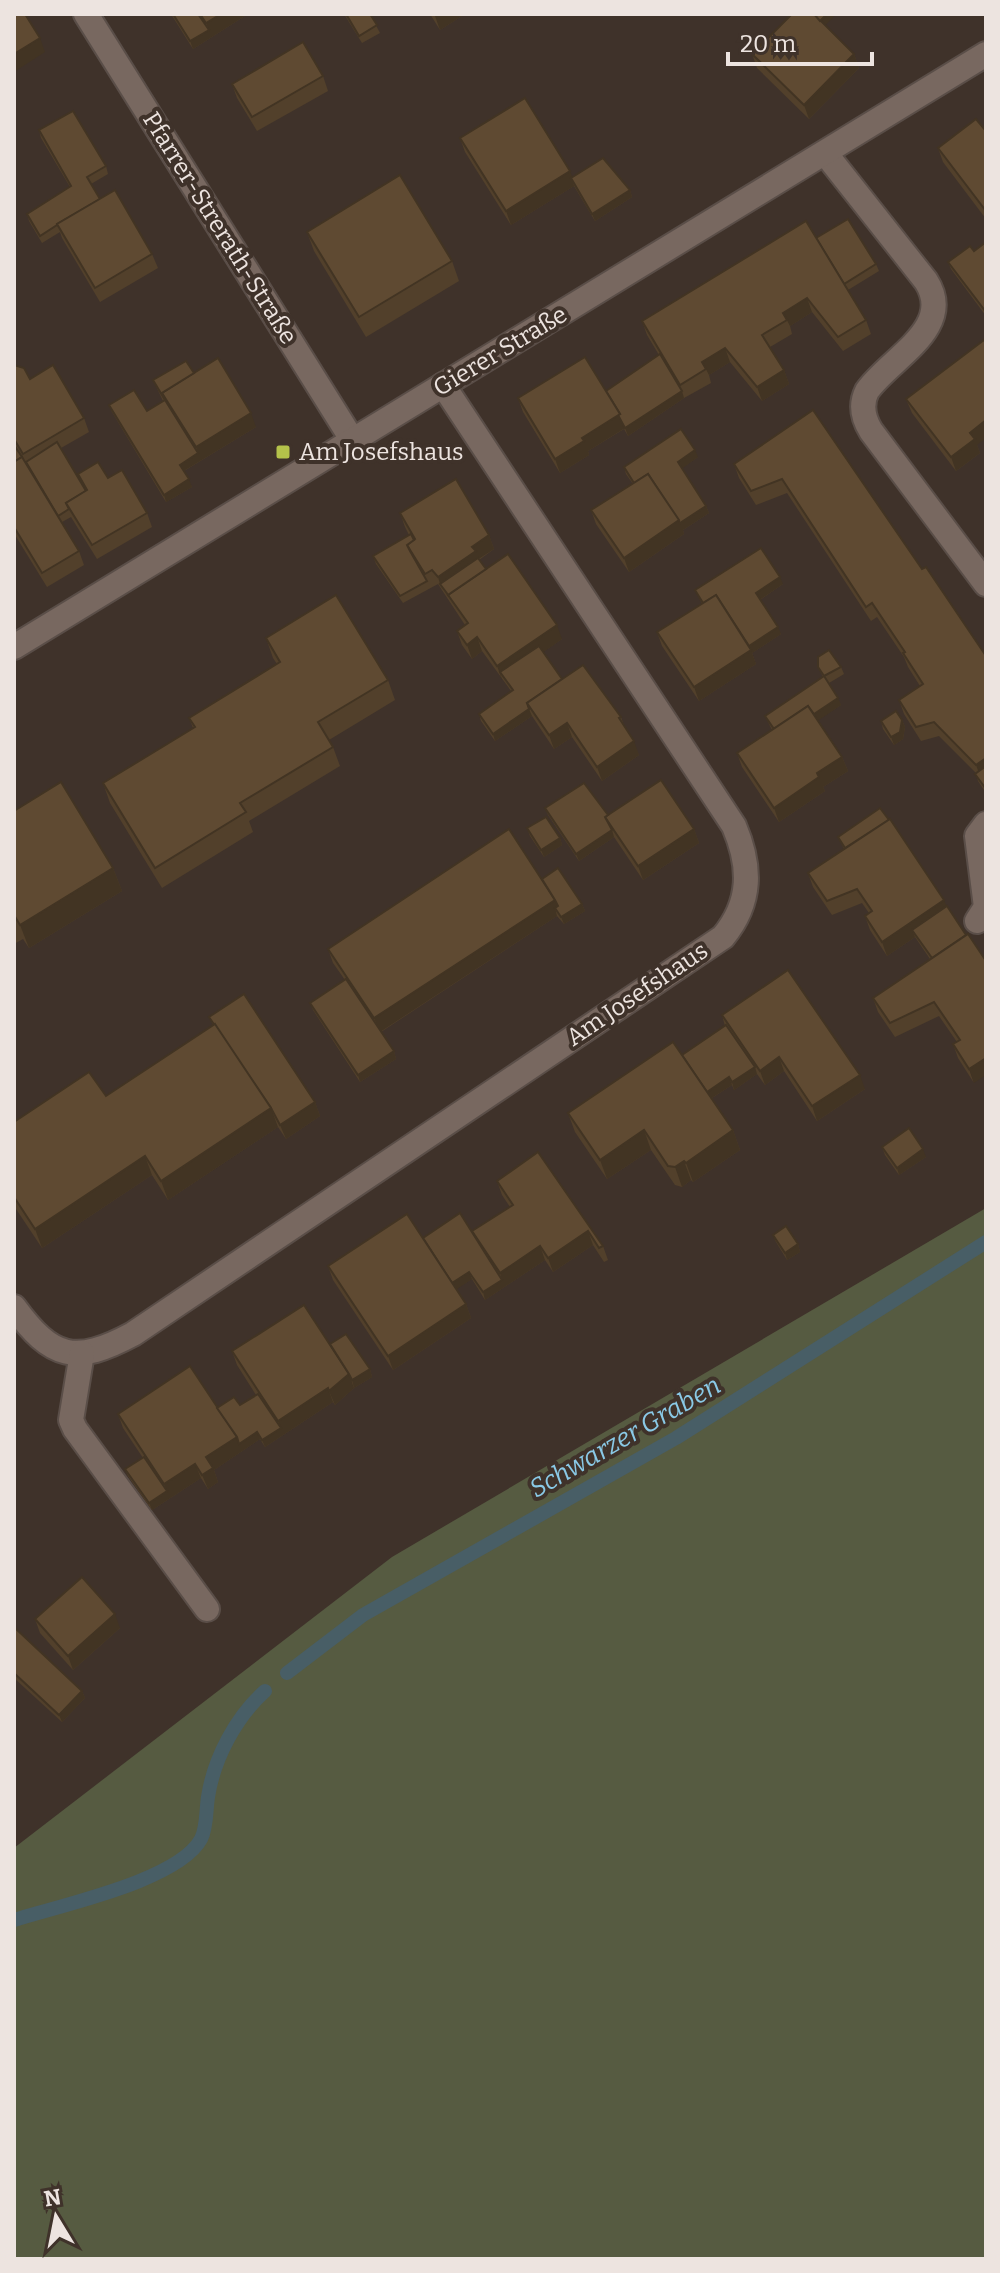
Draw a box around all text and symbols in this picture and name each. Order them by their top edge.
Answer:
scale bar [728,16,872,66]
text: 20 m [740,30,796,58]
street label: Pfarrer-Strerath-Straße [137,107,303,349]
street label: Gierer Straße [428,300,572,402]
place label: Am Josefshaus [299,438,464,466]
marker: Am Josefshaus [274,443,292,461]
street label: Am Josefshaus [561,936,713,1052]
water label: Schwarzer Graben [524,1370,726,1504]
north arrow [16,2177,96,2257]
text: N [42,2183,63,2213]

